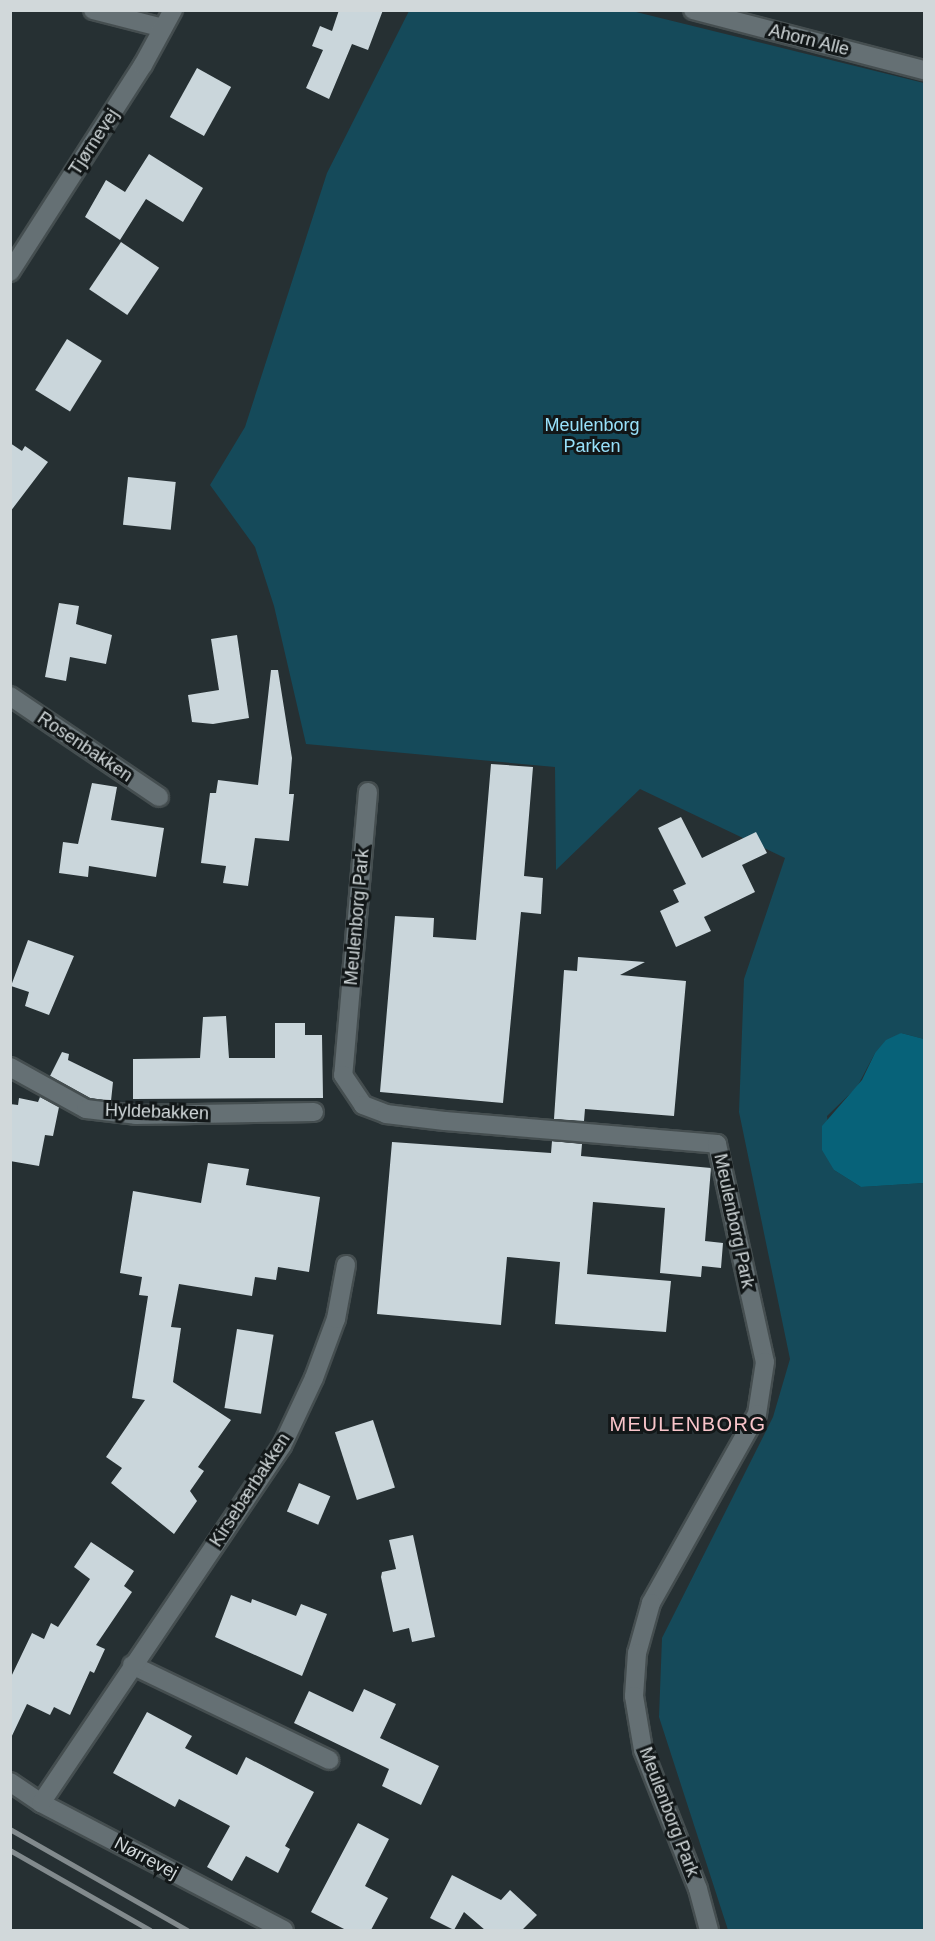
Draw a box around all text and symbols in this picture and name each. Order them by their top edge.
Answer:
street label: Ahorn Alle [766,19,852,61]
street label: Tjørnevej [65,105,123,179]
park label: Meulenborg Parken [544,415,640,458]
street label: Rosenbakken [33,707,137,787]
street label: Meulenborg Park [340,848,374,986]
street label: Hyldebakken [105,1099,209,1125]
street label: Meulenborg Park [709,1152,759,1290]
district label: MEULENBORG [609,1412,767,1436]
street label: Kirsebærbakken [205,1429,295,1551]
street label: Meulenborg Park [634,1744,704,1880]
street label: Nørrevej [110,1832,182,1884]

